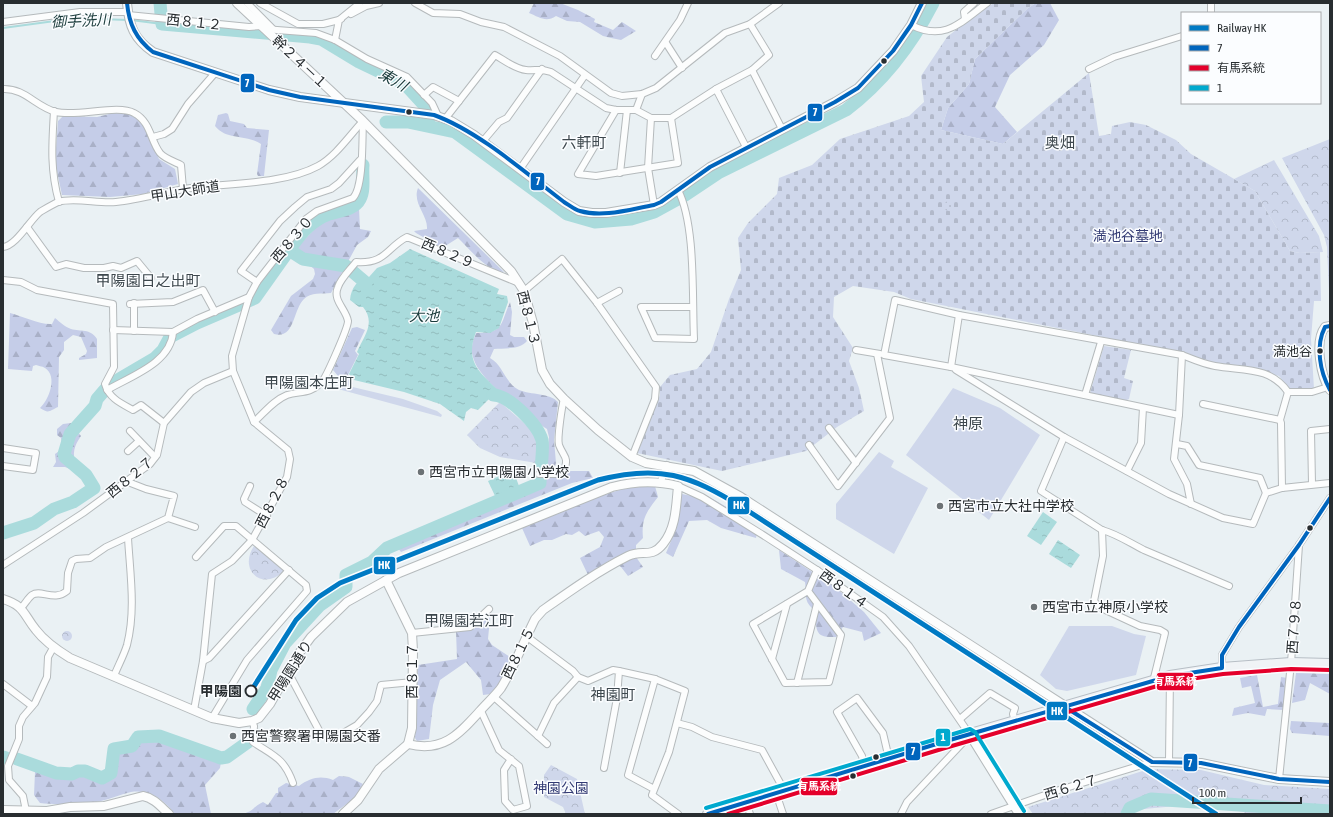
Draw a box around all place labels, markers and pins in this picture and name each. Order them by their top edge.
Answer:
unlabelled marker [879,56,889,66]
unlabelled marker [404,107,414,117]
place label: 満池谷 [1273,344,1312,359]
marker: 満池谷 [1315,346,1325,356]
place label: 西宮市立甲陽園小学校 [429,464,569,480]
marker: 西宮市立甲陽園小学校 [416,467,426,477]
place label: 西宮市立大社中学校 [948,498,1074,514]
marker: 西宮市立大社中学校 [935,501,945,511]
unlabelled marker [1305,523,1315,533]
place label: 西宮市立神原小学校 [1042,599,1168,615]
marker: 西宮市立神原小学校 [1029,602,1039,612]
place label: 甲陽園 [200,683,242,699]
marker: 甲陽園 [244,684,258,698]
place label: 西宮警察署甲陽園交番 [241,728,381,744]
marker: 西宮警察署甲陽園交番 [228,731,238,741]
unlabelled marker [871,752,881,762]
unlabelled marker [848,771,858,781]

